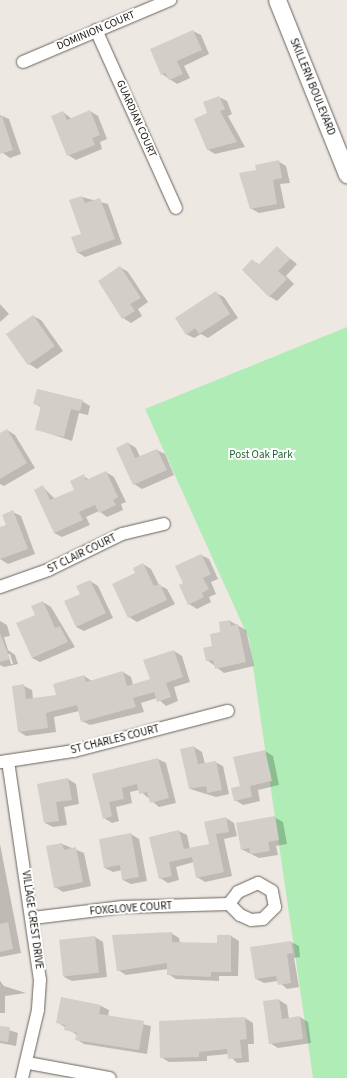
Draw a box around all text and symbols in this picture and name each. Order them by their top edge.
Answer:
street label: DOMINION COURT [55,9,137,53]
street label: SKILLERN BOULEVARD [286,36,338,138]
street label: GUARDIAN COURT [113,78,159,160]
park label: Post Oak Park [229,448,293,462]
street label: ST CLAIR COURT [45,532,119,576]
street label: ST CHARLES COURT [69,723,161,757]
street label: VILLAGE CREST DRIVE [19,870,45,970]
street label: FOXGLOVE COURT [89,900,173,918]

